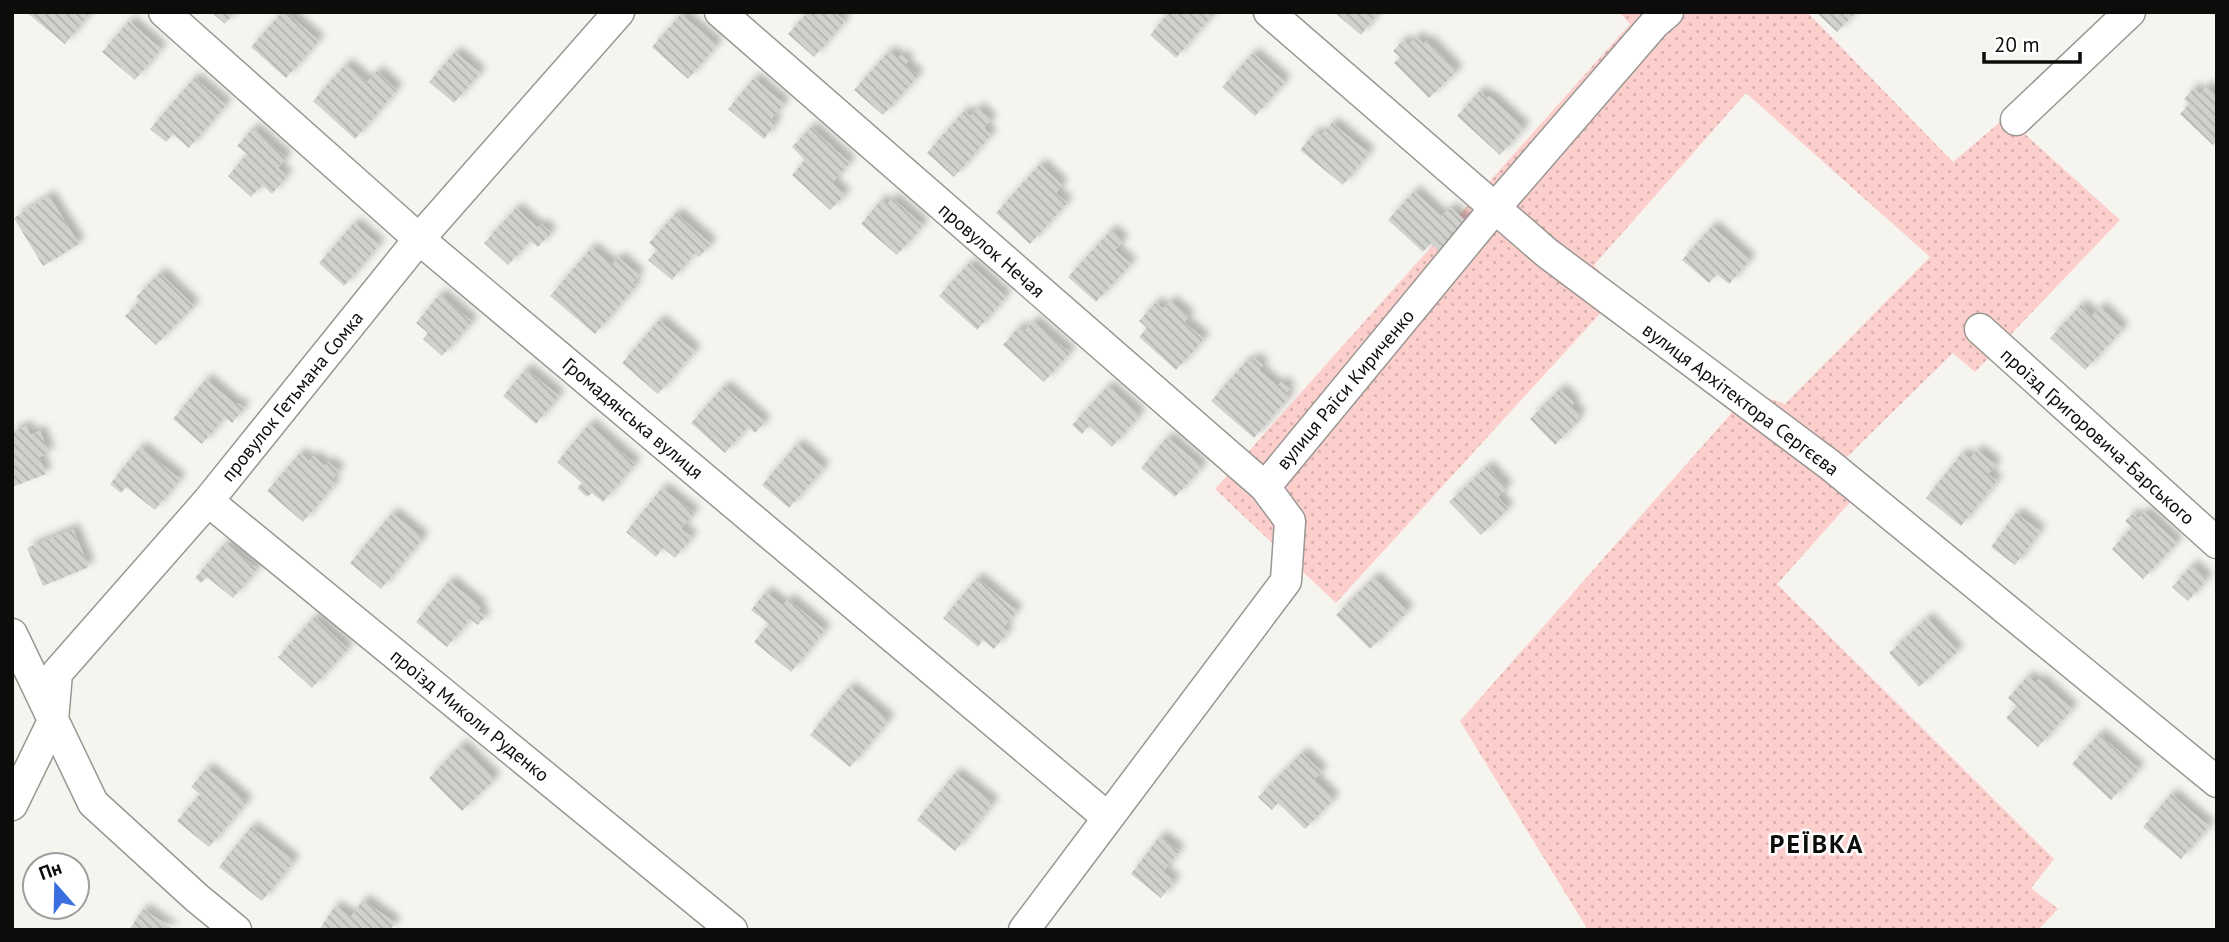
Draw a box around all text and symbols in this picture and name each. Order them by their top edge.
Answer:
scale bar [1984,21,2080,65]
text: 20 m [1994,31,2040,58]
street label: провулок Нечая [934,197,1050,303]
street label: вулиця Раїси Кириченко [1271,304,1419,474]
street label: провулок Гетьмана Сомка [216,306,368,486]
street label: вулиця Архітектора Сергєєва [1638,317,1844,481]
street label: проїзд Григоровича-Барського [1996,342,2200,530]
street label: Громадянська вулиця [558,352,708,484]
street label: проїзд Миколи Руденко [386,644,554,786]
district label: РЕЇВКА [1770,827,1864,860]
north arrow [21,851,91,921]
text: Пн [36,855,65,885]

